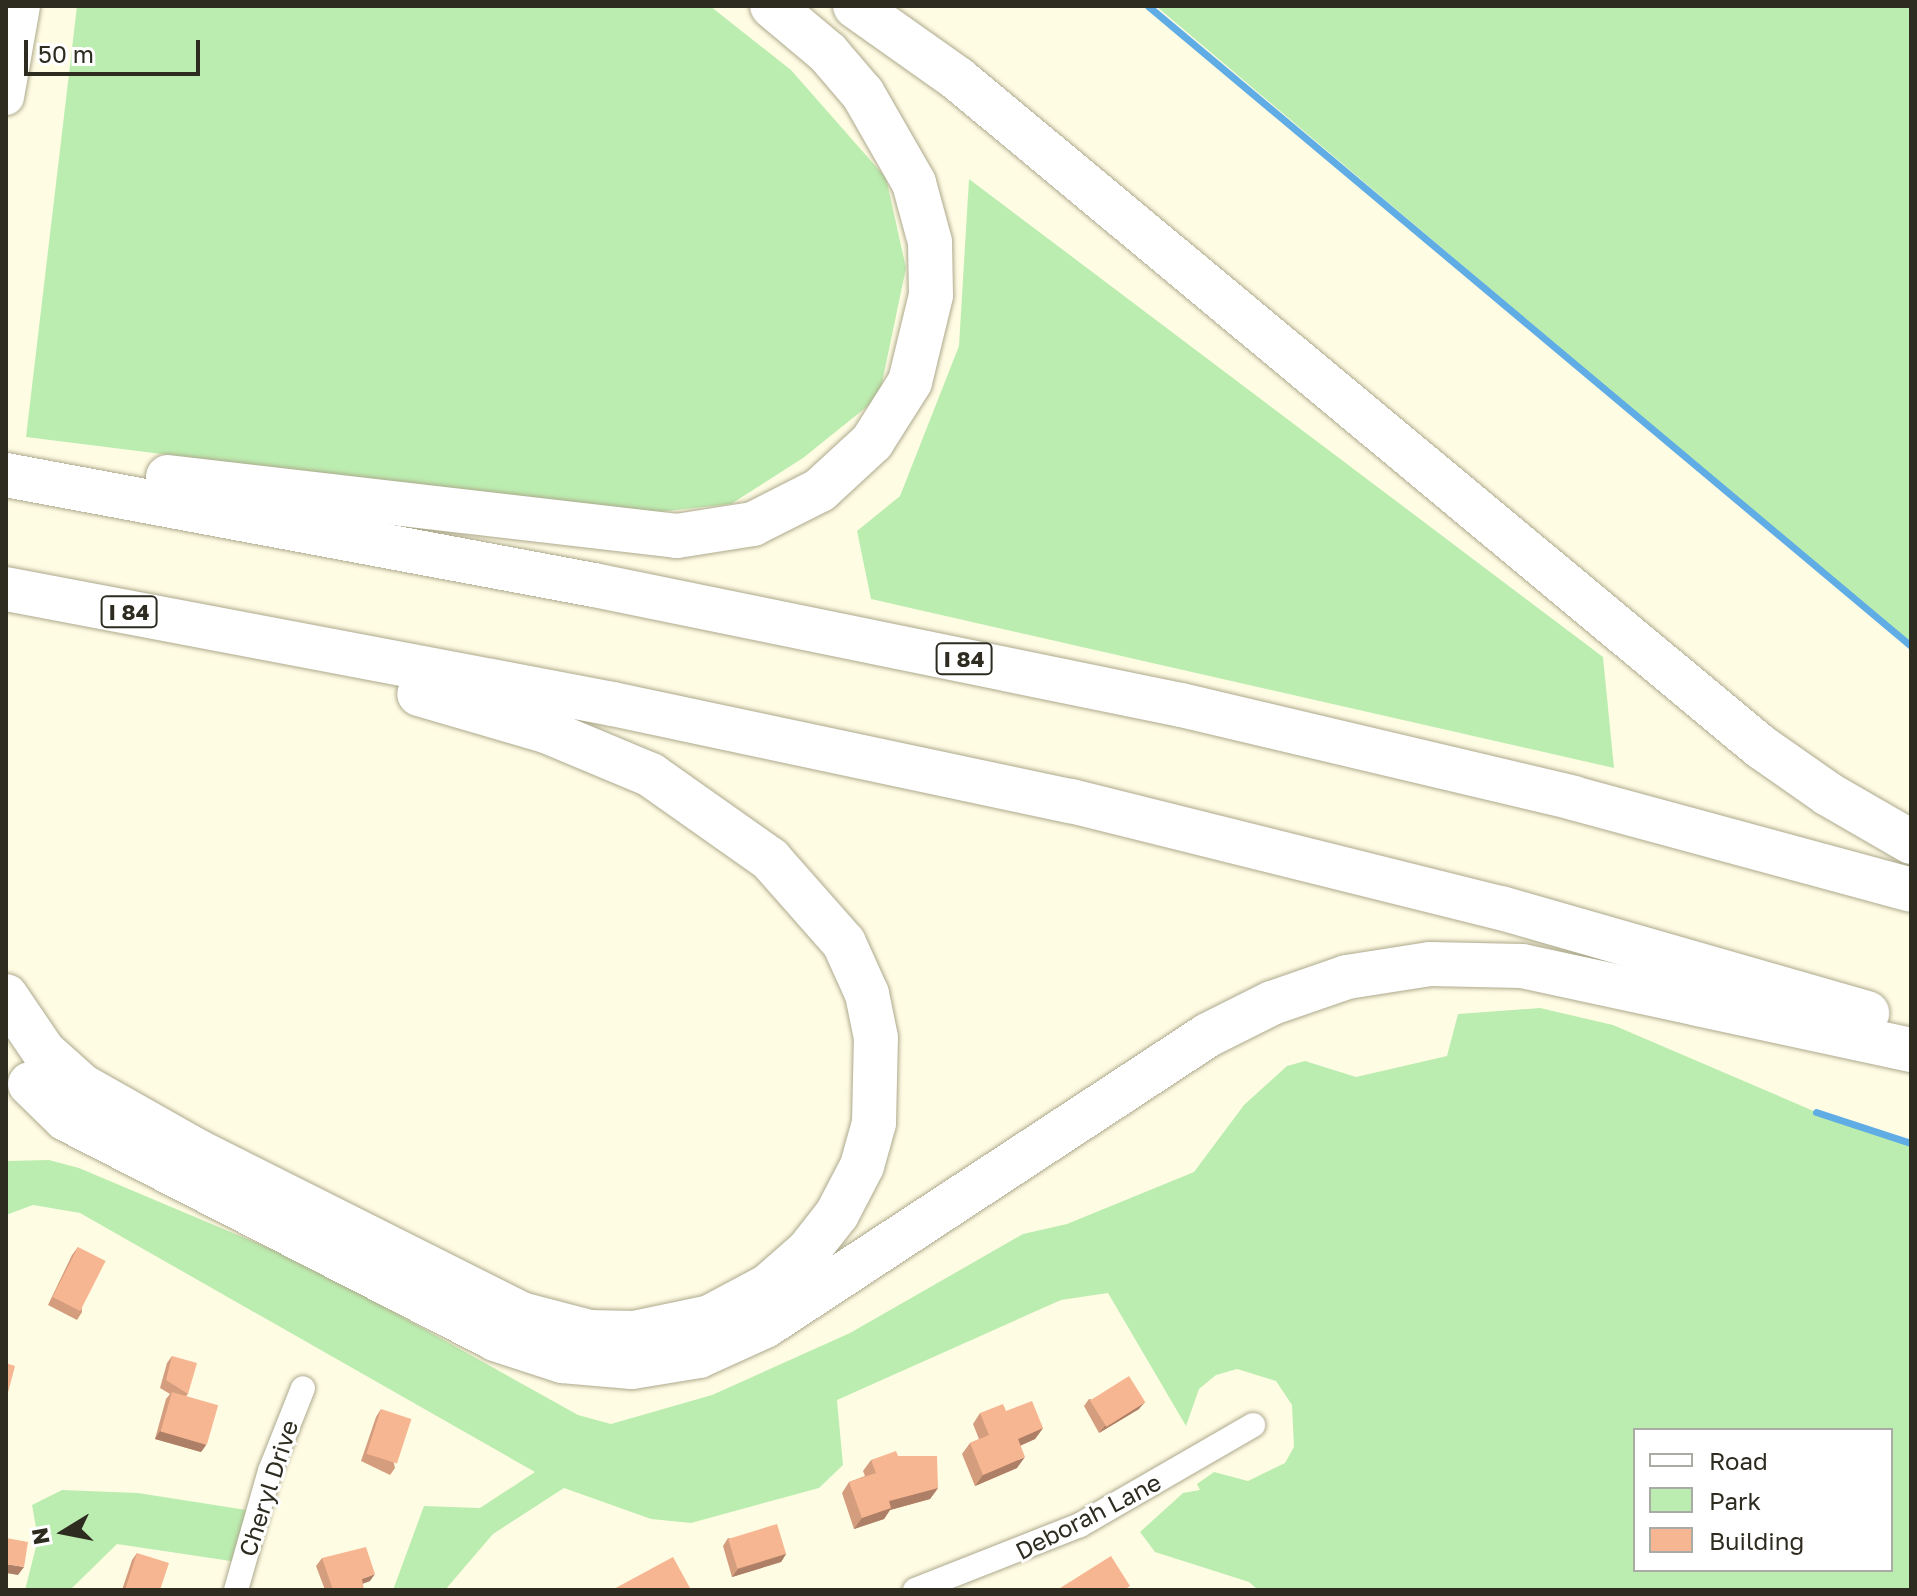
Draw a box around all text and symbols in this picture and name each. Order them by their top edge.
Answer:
scale bar [28,24,204,74]
text: 50 m [38,39,94,68]
road number: I 84 [99,594,159,630]
road number: I 84 [934,641,994,677]
street label: Cheryl Drive [232,1416,304,1560]
legend [1633,1428,1893,1572]
text: Road [1709,1446,1768,1475]
street label: Deborah Lane [1010,1467,1166,1565]
text: Park [1709,1486,1761,1515]
north arrow [24,1492,104,1572]
text: N [25,1526,55,1547]
text: Building [1709,1526,1804,1555]

